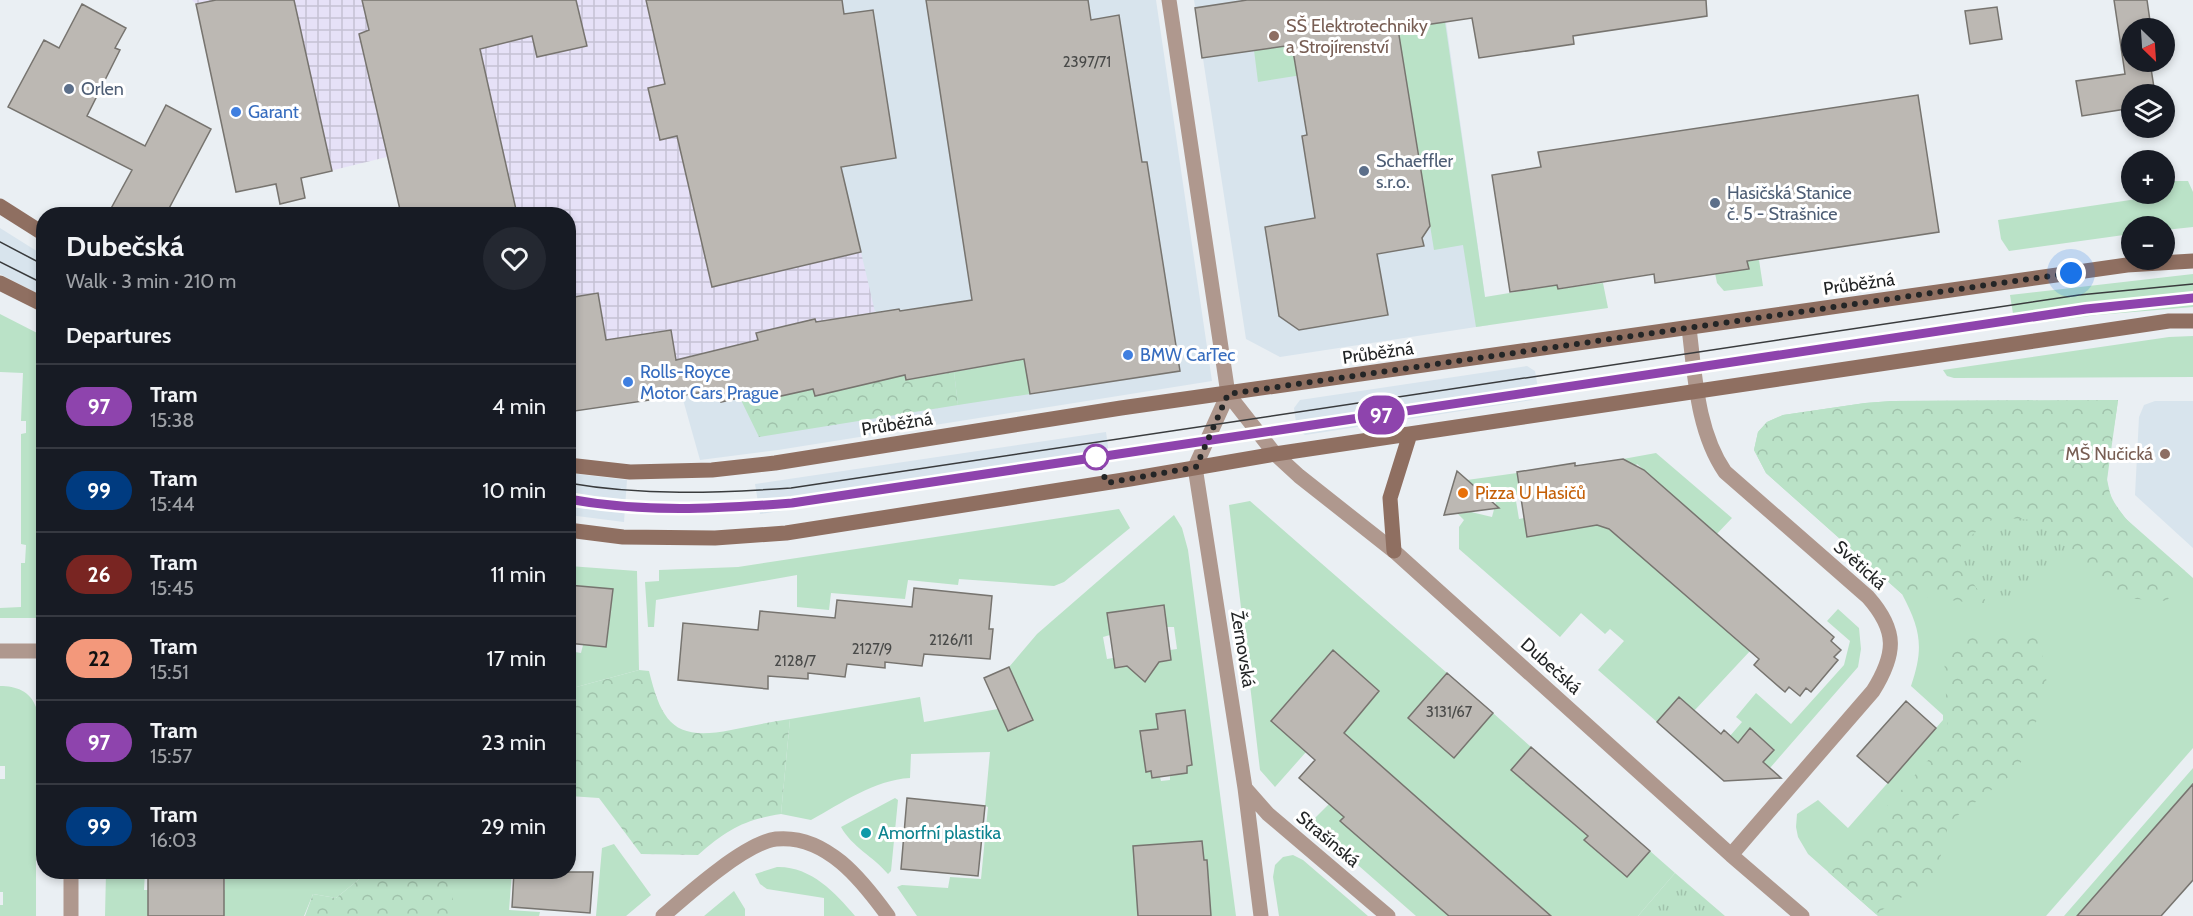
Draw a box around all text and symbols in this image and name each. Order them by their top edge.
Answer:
place label: SŠ Elektrotechniky a Strojírenství [1286,15,1428,58]
north arrow [2121,18,2175,72]
map controls [2121,18,2175,270]
marker: SŠ Elektrotechniky a Strojírenství [1267,29,1281,43]
house number: 2397/71 [1063,53,1111,71]
place label: Orlen [81,78,124,100]
marker: Orlen [62,82,76,96]
button: layers [2121,84,2175,138]
place label: Garant [248,101,299,123]
marker: Garant [229,105,243,119]
place label: Schaeffler s.r.o. [1376,150,1454,193]
button: + [2121,150,2175,204]
marker: Schaeffler s.r.o. [1357,164,1371,178]
place label: Hasičská Stanice č. 5 - Strašnice [1727,182,1852,225]
marker: Hasičská Stanice č. 5 - Strašnice [1708,196,1722,210]
button: − [2121,216,2175,270]
button: heart [483,227,546,290]
text: Dubečská [66,229,184,263]
your location [2056,258,2086,288]
street label: Průběžná [1822,268,1896,300]
text: Walk · 3 min · 210 m [66,269,236,293]
text: Departures [66,322,171,349]
street label: Průběžná [1341,337,1415,369]
place label: BMW CarTec [1140,344,1235,366]
marker: BMW CarTec [1121,348,1135,362]
place label: Rolls-Royce Motor Cars Prague [640,361,779,404]
marker: Rolls-Royce Motor Cars Prague [621,375,635,389]
text: Tram [150,381,198,408]
text: 4 min [492,393,546,420]
text: 97 [88,394,110,419]
line badge: 97 [1354,396,1408,434]
text: 97 [1370,403,1392,428]
street label: Průběžná [860,407,934,440]
text: 15:38 [150,408,194,432]
place label: MŠ Nučická [2065,443,2153,465]
unlabelled marker [1083,444,1109,470]
marker: MŠ Nučická [2158,447,2172,461]
text: Tram [150,465,198,492]
text: 10 min [482,477,546,504]
text: 99 [87,478,111,503]
place label: Pizza U Hasičů [1475,482,1586,504]
marker: Pizza U Hasičů [1456,486,1470,500]
text: 15:44 [150,492,195,516]
street label: Světická [1829,536,1891,594]
text: Tram [150,549,198,576]
text: 11 min [490,561,546,588]
text: 26 [88,562,110,587]
text: 15:45 [150,576,194,600]
street label: Žernovská [1226,609,1261,689]
house number: 2126/11 [929,631,973,649]
text: Tram [150,633,198,660]
street label: Dubečská [1516,633,1586,699]
house number: 2127/9 [852,640,892,658]
text: 17 min [487,645,546,672]
text: 22 [88,646,110,671]
house number: 2128/7 [774,652,816,670]
text: 15:51 [150,660,189,684]
house number: 3131/67 [1426,703,1473,721]
text: Tram [150,717,198,744]
text: 23 min [481,729,546,756]
text: 97 [88,730,110,755]
text: 15:57 [150,744,192,768]
text: Tram [150,801,198,828]
street label: Strašínská [1292,806,1364,872]
text: 29 min [481,813,546,840]
text: 99 [87,814,111,839]
place label: Amorfní plastika [878,822,1002,844]
marker: Amorfní plastika [859,826,873,840]
text: 16:03 [150,828,197,852]

